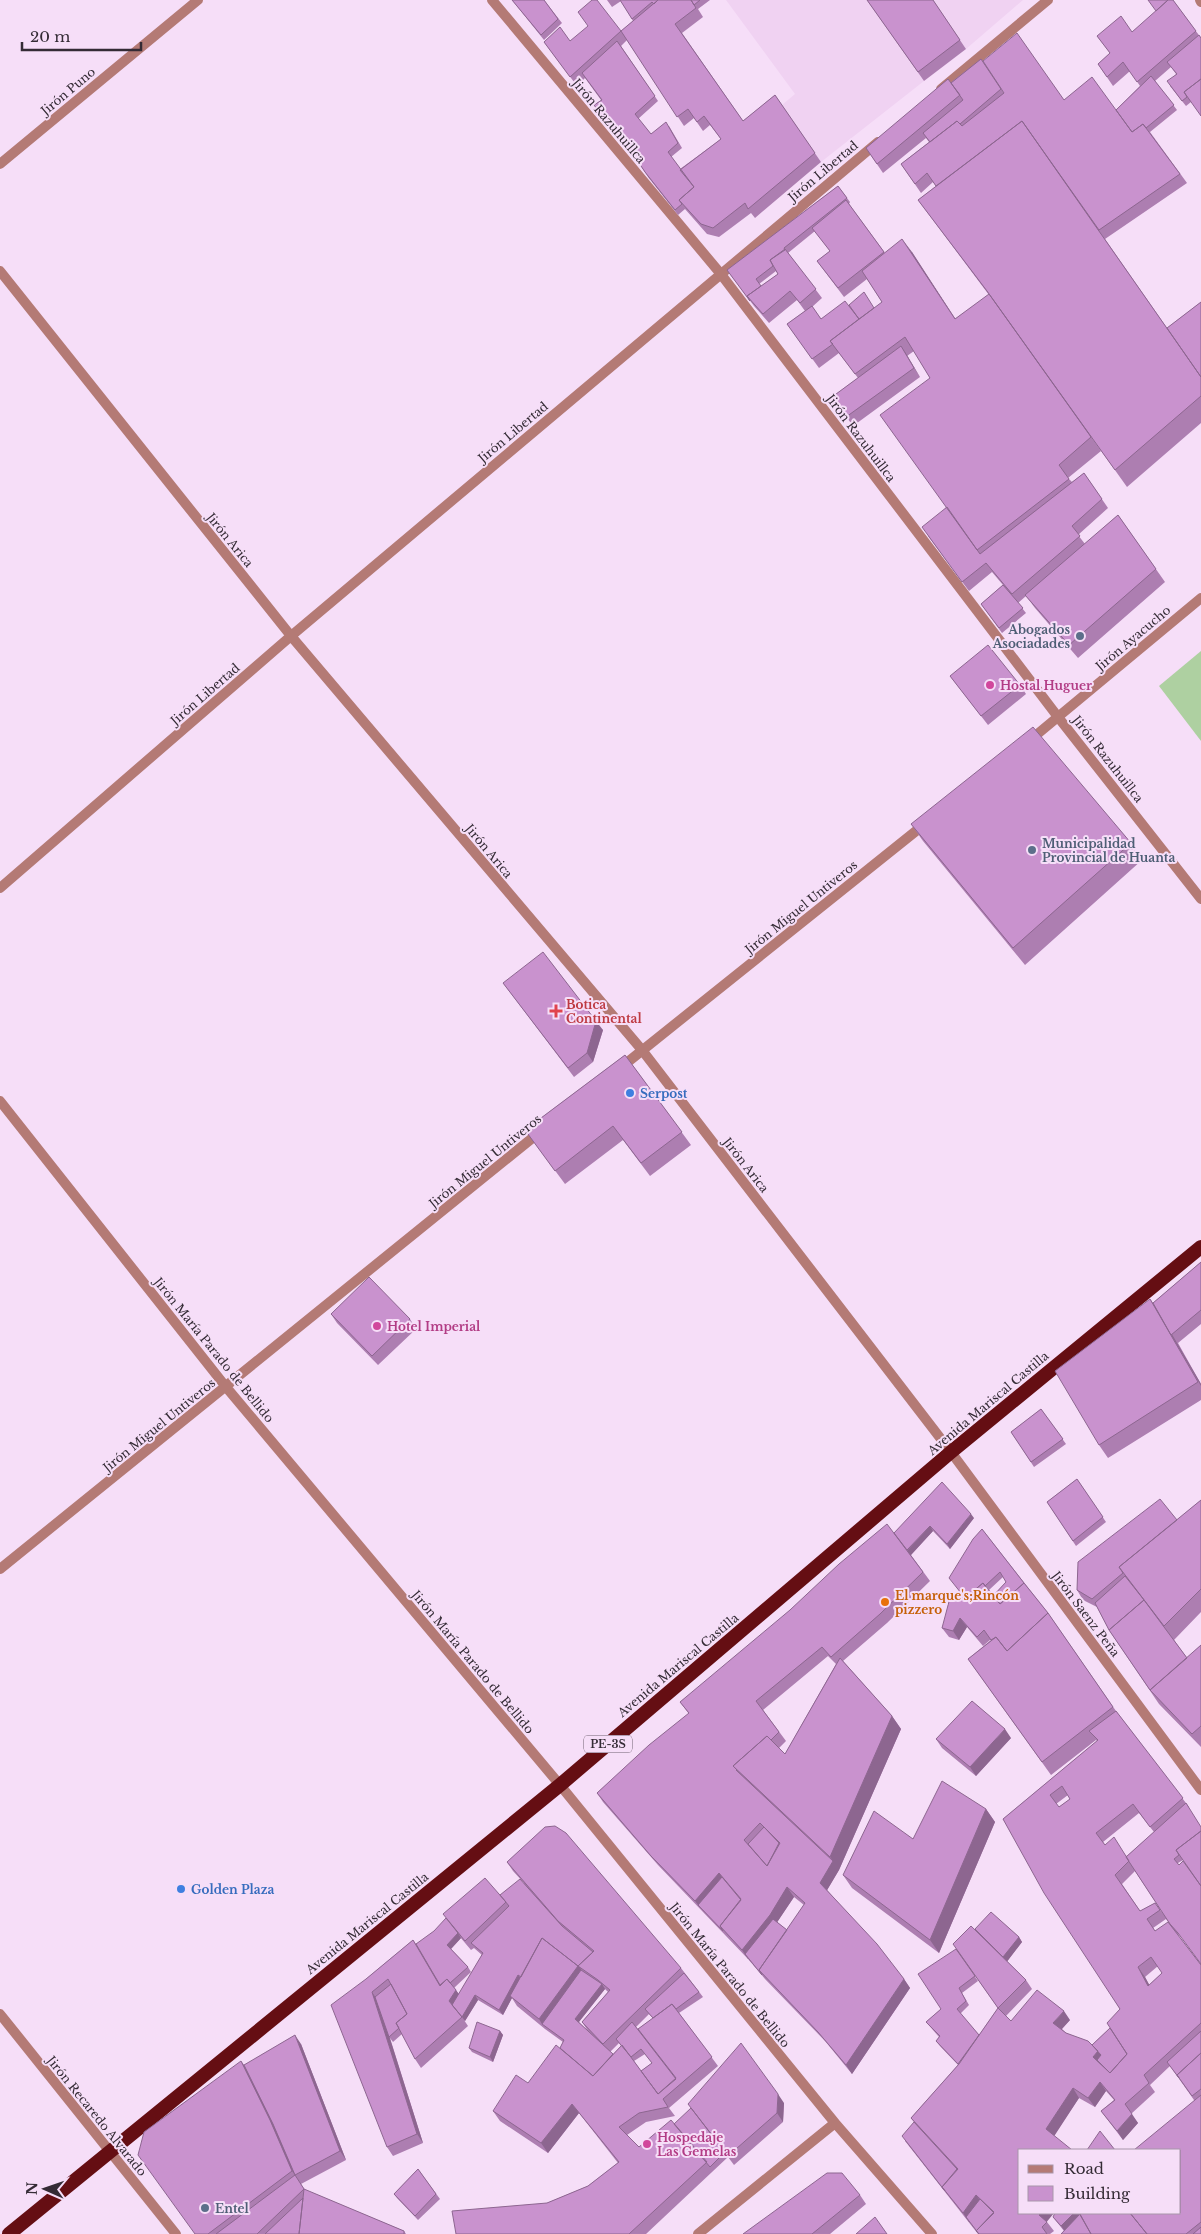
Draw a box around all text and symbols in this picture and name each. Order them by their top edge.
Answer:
scale bar [22,20,141,52]
text: 20 m [30,27,70,46]
street label: Jirón Puno [36,64,98,119]
street label: Jirón Razuhuillca [568,74,649,167]
street label: Jirón Libertad [784,137,861,206]
street label: Jirón Razuhuillca [822,390,899,485]
street label: Jirón Libertad [474,398,551,467]
street label: Jirón Arica [202,508,257,570]
street label: Jirón Ayacucho [1091,602,1174,675]
place label: Abogados Asociadades [992,622,1070,651]
marker: Abogados Asociadades [1074,630,1086,642]
street label: Jirón Libertad [166,660,243,729]
place label: Hostal Huguer [1000,678,1092,693]
marker: Hostal Huguer [984,679,996,691]
street label: Jirón Razuhuillca [1068,711,1147,806]
street label: Jirón Arica [461,820,516,881]
place label: Municipalidad Provincial de Huanta [1042,836,1175,865]
marker: Municipalidad Provincial de Huanta [1026,844,1038,856]
street label: Jirón Miguel Untiveros [740,857,860,958]
place label: Botica Continental [566,997,642,1026]
marker: Botica Continental [550,1005,562,1017]
place label: Serpost [640,1086,688,1101]
marker: Serpost [624,1087,636,1099]
street label: Jirón Miguel Untiveros [424,1111,544,1212]
street label: Jirón Arica [719,1133,772,1196]
street label: Jirón María Parado de Bellido [150,1273,277,1426]
place label: Hotel Imperial [387,1319,481,1334]
marker: Hotel Imperial [371,1320,383,1332]
street label: Avenida Mariscal Castilla [924,1348,1052,1459]
street label: Jirón Miguel Untiveros [98,1375,218,1476]
street label: Jirón Saenz Peña [1048,1567,1123,1660]
street label: Jirón María Parado de Bellido [407,1586,537,1737]
place label: El marque's;Rincón pizzero [895,1588,1019,1617]
marker: El marque's;Rincón pizzero [879,1596,891,1608]
street label: Avenida Mariscal Castilla [614,1610,742,1721]
road number: PE-3S [584,1736,632,1752]
street label: Avenida Mariscal Castilla [302,1869,431,1978]
place label: Golden Plaza [191,1882,275,1897]
marker: Golden Plaza [175,1883,187,1895]
street label: Jirón María Parado de Bellido [666,1898,793,2051]
street label: Jirón Recaredo Alvarado [43,2052,150,2179]
place label: Hospedaje Las Gemelas [657,2130,737,2159]
marker: Hospedaje Las Gemelas [641,2138,653,2150]
legend [1018,2149,1181,2214]
text: Road [1064,2159,1104,2178]
north arrow [20,2164,70,2214]
text: N [23,2182,41,2195]
text: Building [1064,2184,1131,2203]
place label: Entel [215,2201,249,2216]
marker: Entel [199,2202,211,2214]

